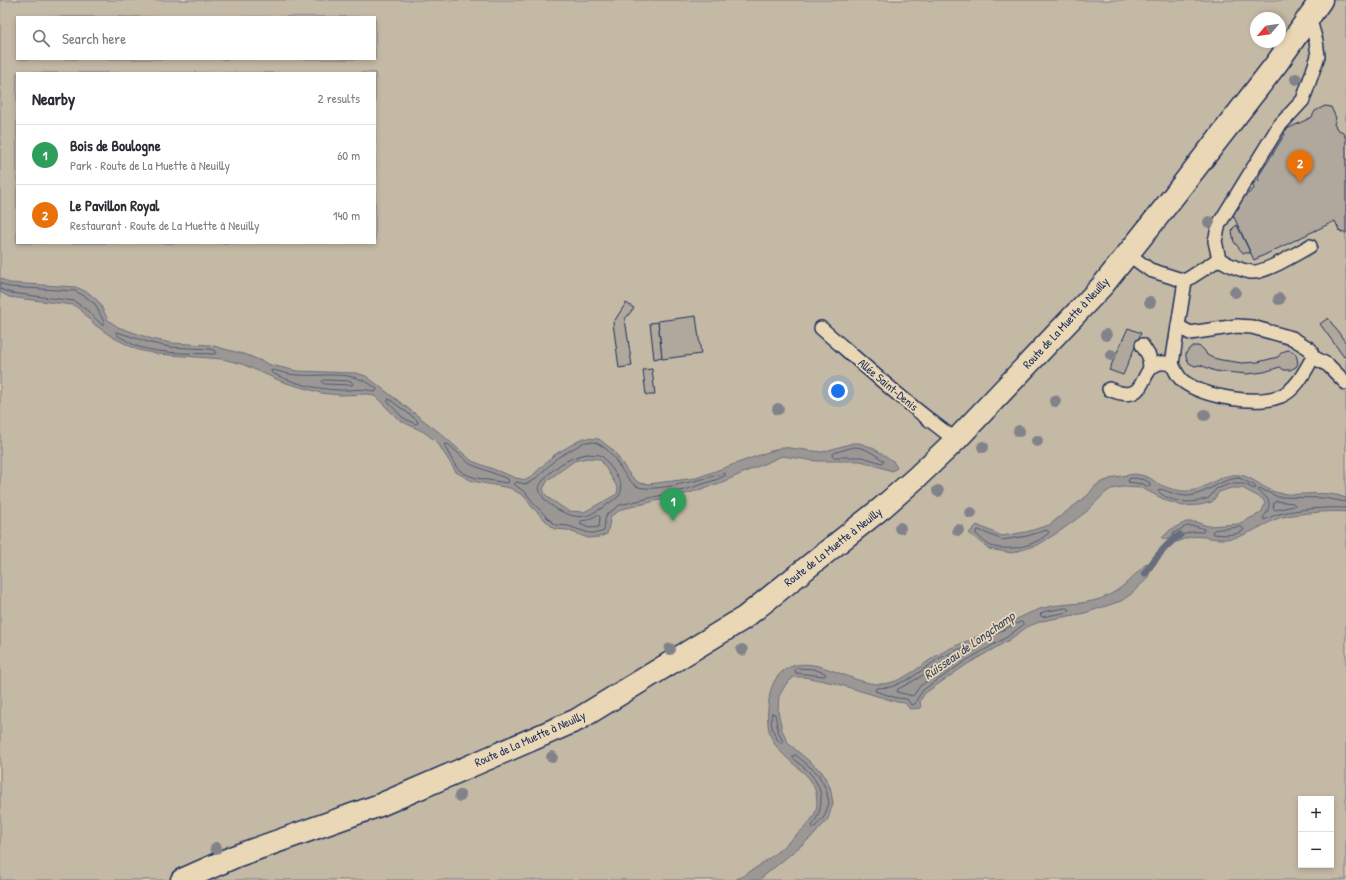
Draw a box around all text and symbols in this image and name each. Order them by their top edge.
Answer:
north arrow [1250,12,1286,48]
search box [16,16,376,60]
icon: search [30,27,52,49]
text: Search here [62,28,126,49]
text: Nearby [32,87,75,110]
text: 2 results [318,89,360,107]
text: Bois de Boulogne [70,135,161,156]
text: 1 [43,146,47,164]
text: 60 m [337,146,360,164]
pin: 2 [1287,150,1313,183]
text: Park · Route de La Muette à Neuilly [70,156,230,174]
text: Le Pavillon Royal [70,195,159,216]
text: 2 [42,206,48,224]
text: 140 m [333,206,360,224]
text: Restaurant · Route de La Muette à Neuilly [70,216,260,234]
street label: Route de La Muette à Neuilly [1019,273,1113,372]
street label: Allée Saint-Denis [855,354,922,415]
your location [828,381,848,401]
pin: 1 [660,488,686,521]
street label: Route de La Muette à Neuilly [780,503,885,590]
water label: Ruisseau de Longchamp [920,606,1020,684]
street label: Route de La Muette à Neuilly [472,706,588,771]
map controls [1298,796,1334,868]
button: + [1298,796,1334,832]
button: − [1298,832,1334,868]

